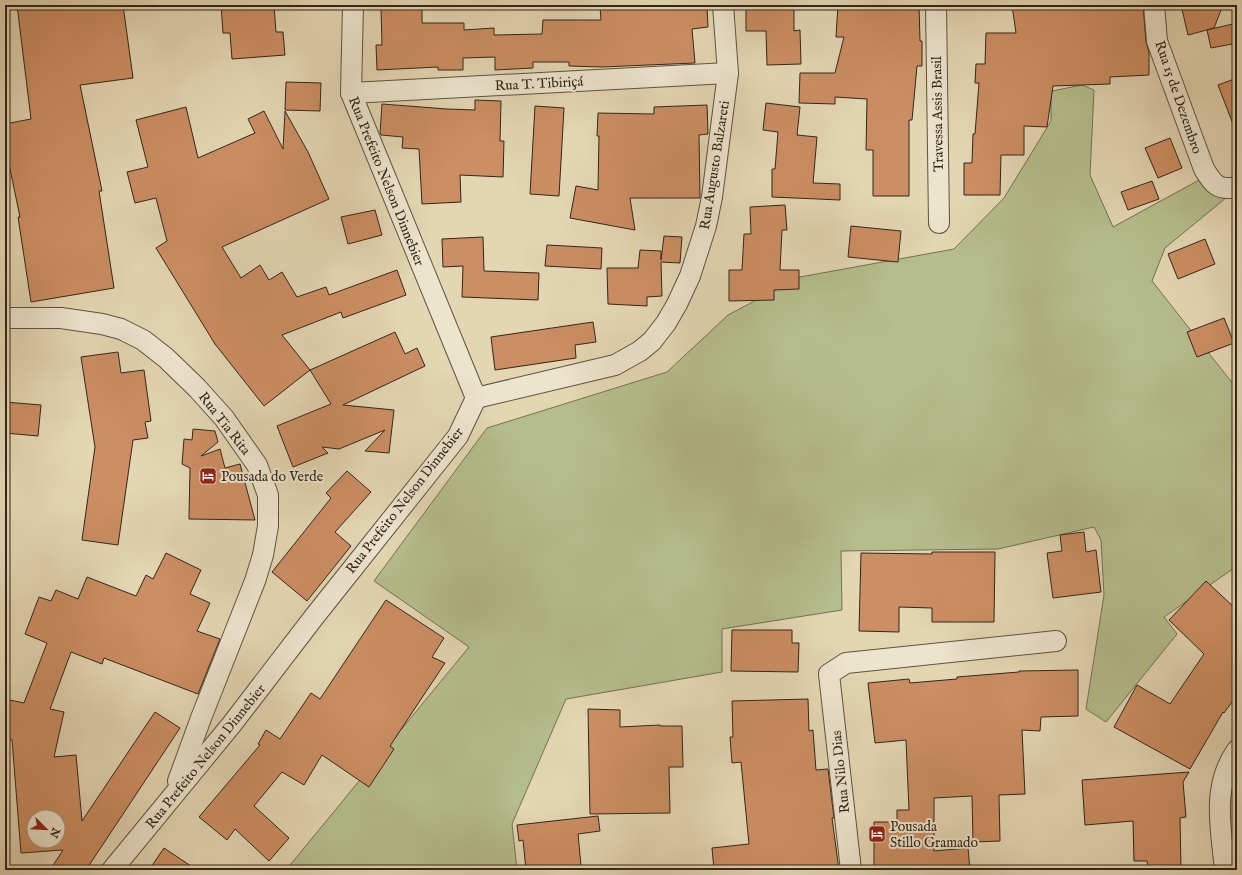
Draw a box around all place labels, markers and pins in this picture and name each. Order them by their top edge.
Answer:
hotel icon: Pousada do Verde [198,466,218,486]
place label: Pousada do Verde [221,468,324,486]
place label: Pousada Stillo Gramado [890,818,979,852]
hotel icon: Pousada Stillo Gramado [867,824,887,844]

